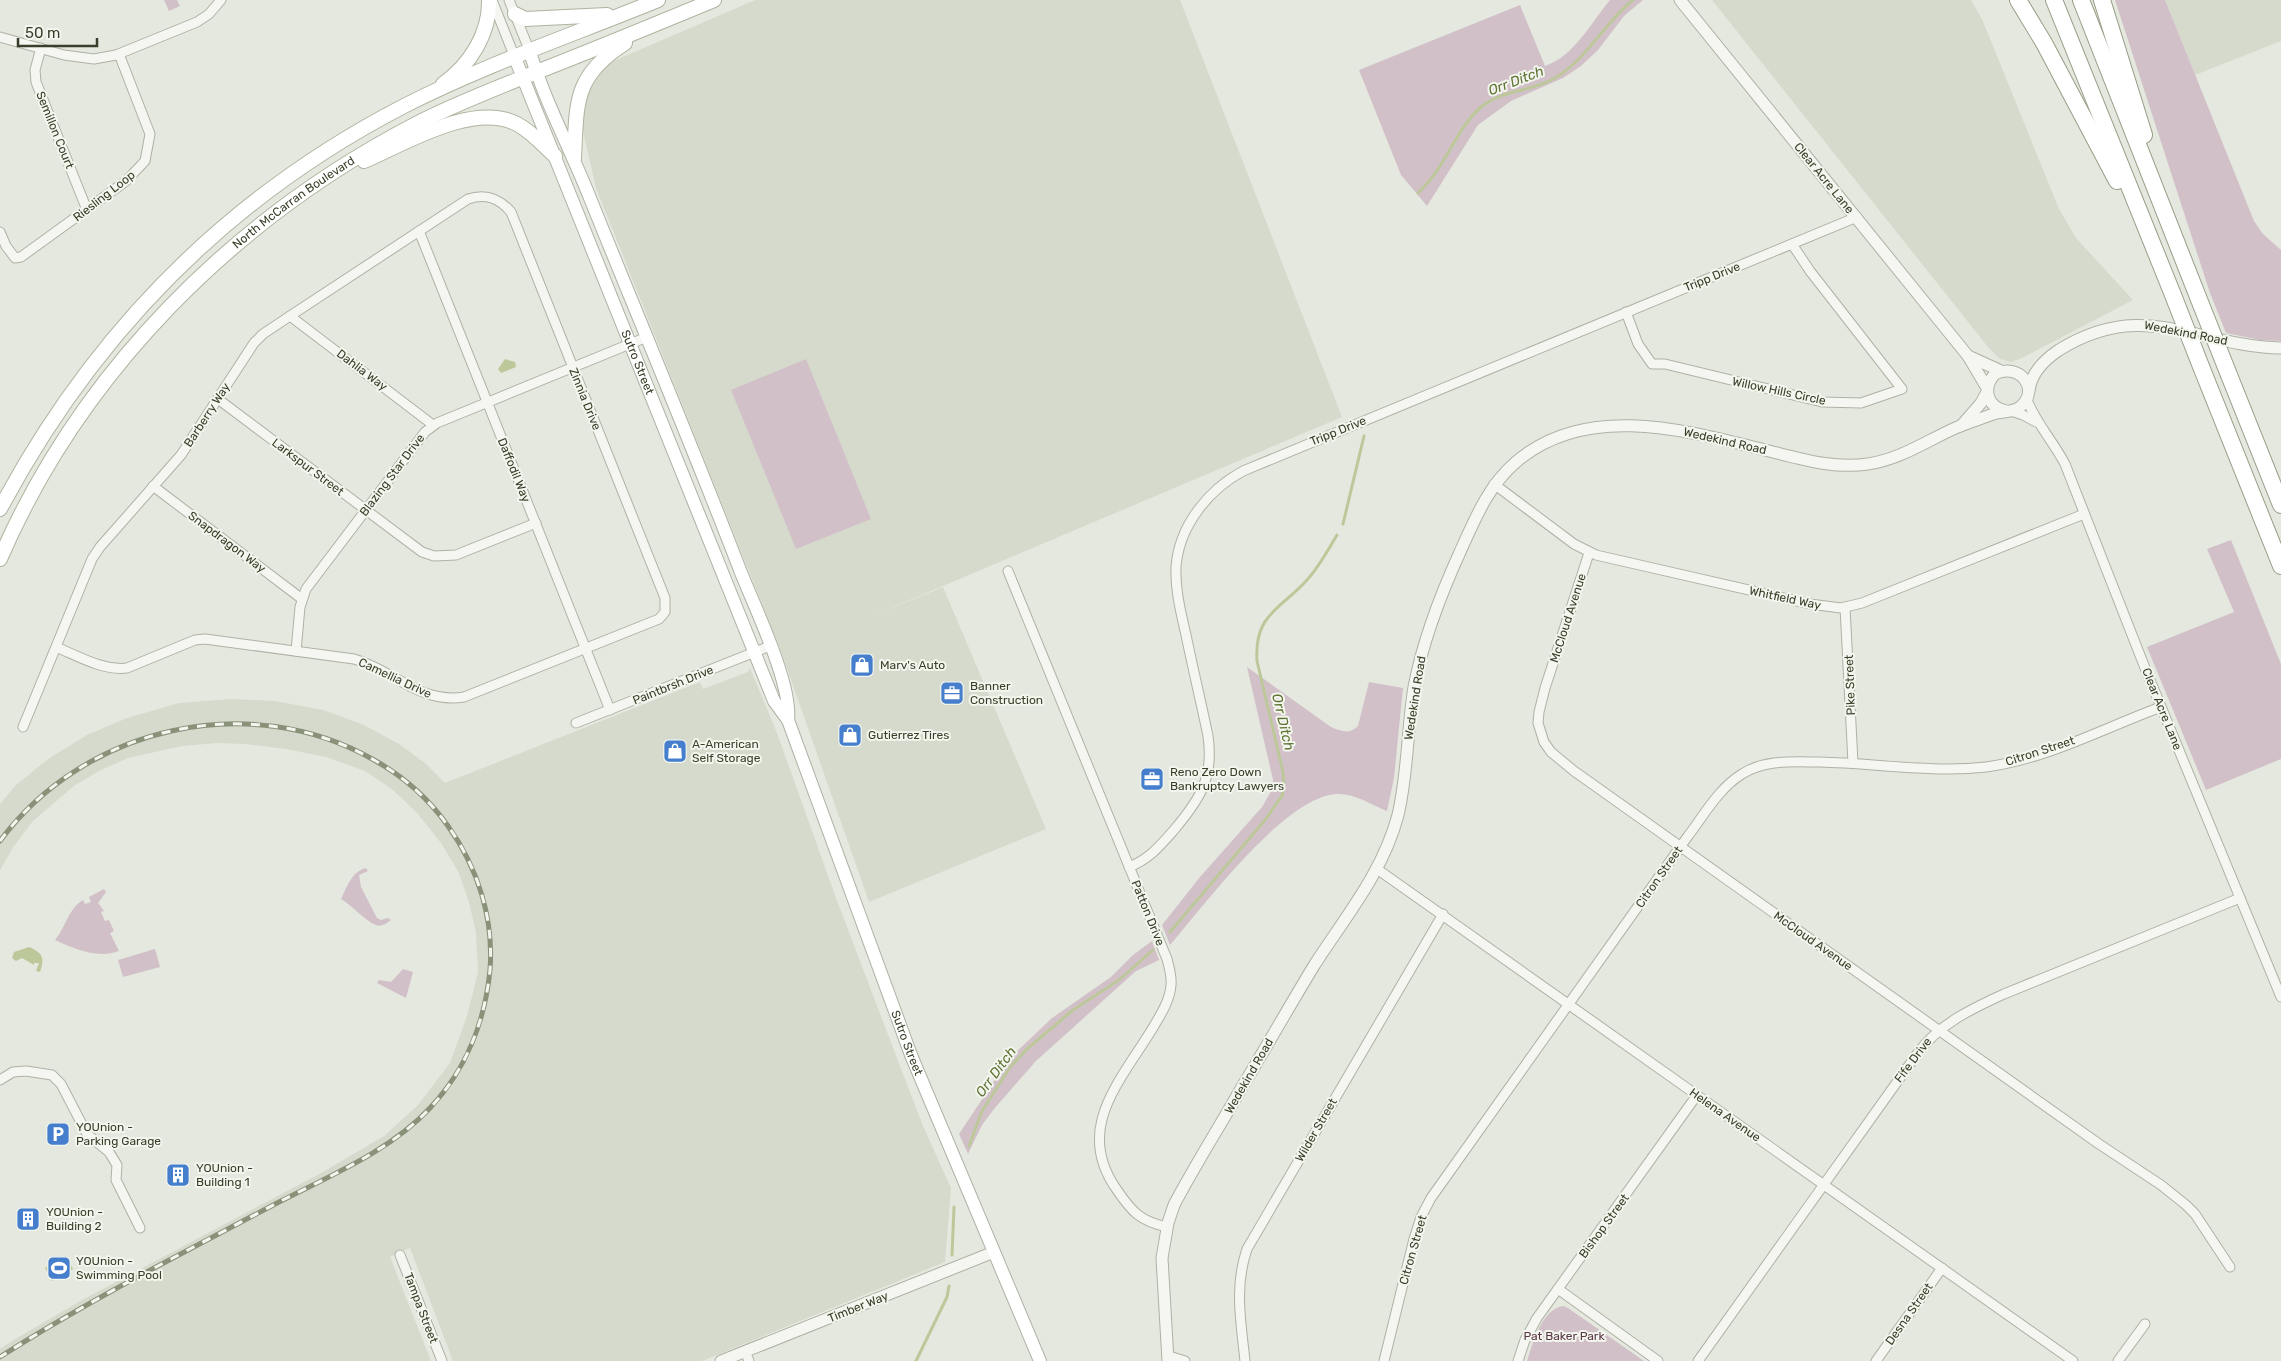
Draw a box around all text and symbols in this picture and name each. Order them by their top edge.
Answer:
scale bar [18,15,96,47]
text: 50 m [25,24,60,42]
water label: Orr Ditch [1486,63,1546,99]
street label: Semillon Court [33,89,77,171]
street label: Clear Acre Lane [1791,140,1857,217]
street label: North McCarran Boulevard [230,153,357,252]
street label: Riesling Loop [70,168,138,224]
street label: Tripp Drive [1682,259,1742,295]
street label: Wedekind Road [2143,318,2229,348]
street label: Sutro Street [618,328,657,397]
street label: Dahlia Way [334,346,390,394]
street label: Zinnia Drive [566,366,604,432]
street label: Willow Hills Circle [1731,374,1827,408]
street label: Barberry Way [181,380,233,450]
street label: Tripp Drive [1308,413,1368,449]
street label: Wedekind Road [1682,425,1768,457]
street label: Blazing Star Drive [357,431,427,519]
street label: Larkspur Street [269,435,347,499]
street label: Daffodil Way [495,436,533,505]
street label: Snapdragon Way [186,508,269,576]
street label: McCloud Avenue [1547,571,1589,664]
street label: Whitfield Way [1748,584,1823,613]
shop icon: Marv's Auto [849,652,875,678]
street label: Pike Street [1842,654,1858,716]
street label: Camellia Drive [356,655,434,701]
street label: Wedekind Road [1401,655,1429,741]
place label: Marv's Auto [880,658,945,672]
street label: Paintbrsh Drive [631,662,716,708]
street label: Clear Acre Lane [2139,666,2185,752]
place label: Banner Construction [970,679,1043,707]
office icon: Banner Construction [939,680,965,706]
water label: Orr Ditch [1268,692,1298,752]
shop icon: Gutierrez Tires [837,722,863,748]
place label: Gutierrez Tires [868,728,949,742]
street label: Citron Street [2004,733,2077,769]
place label: A-American Self Storage [692,737,761,765]
shop icon: A-American Self Storage [662,738,688,764]
place label: Reno Zero Down Bankruptcy Lawyers [1170,765,1284,793]
office icon: Reno Zero Down Bankruptcy Lawyers [1139,766,1165,792]
street label: Citron Street [1633,843,1686,910]
street label: Patton Drive [1128,878,1168,948]
street label: McCloud Avenue [1771,909,1855,974]
street label: Sutro Street [888,1009,926,1078]
street label: Fife Drive [1891,1034,1935,1085]
street label: Wedekind Road [1222,1036,1276,1116]
water label: Orr Ditch [972,1044,1020,1100]
street label: Helena Avenue [1687,1085,1763,1145]
street label: Wilder Street [1292,1095,1340,1164]
place label: YOUnion - Parking Garage [76,1120,161,1148]
parking icon: YOUnion - Parking Garage [45,1121,71,1147]
place label: YOUnion - Building 1 [196,1161,253,1189]
building icon: YOUnion - Building 1 [165,1162,191,1188]
street label: Bishop Street [1576,1191,1632,1261]
place label: YOUnion - Building 2 [46,1205,103,1233]
building icon: YOUnion - Building 2 [15,1206,41,1232]
street label: Citron Street [1396,1213,1430,1286]
place label: YOUnion - Swimming Pool [76,1254,162,1282]
sports icon: YOUnion - Swimming Pool [46,1255,72,1281]
street label: Tampa Street [401,1271,441,1346]
street label: Desna Street [1882,1280,1936,1348]
street label: Timber Way [826,1288,891,1325]
park label: Pat Baker Park [1523,1329,1605,1343]

